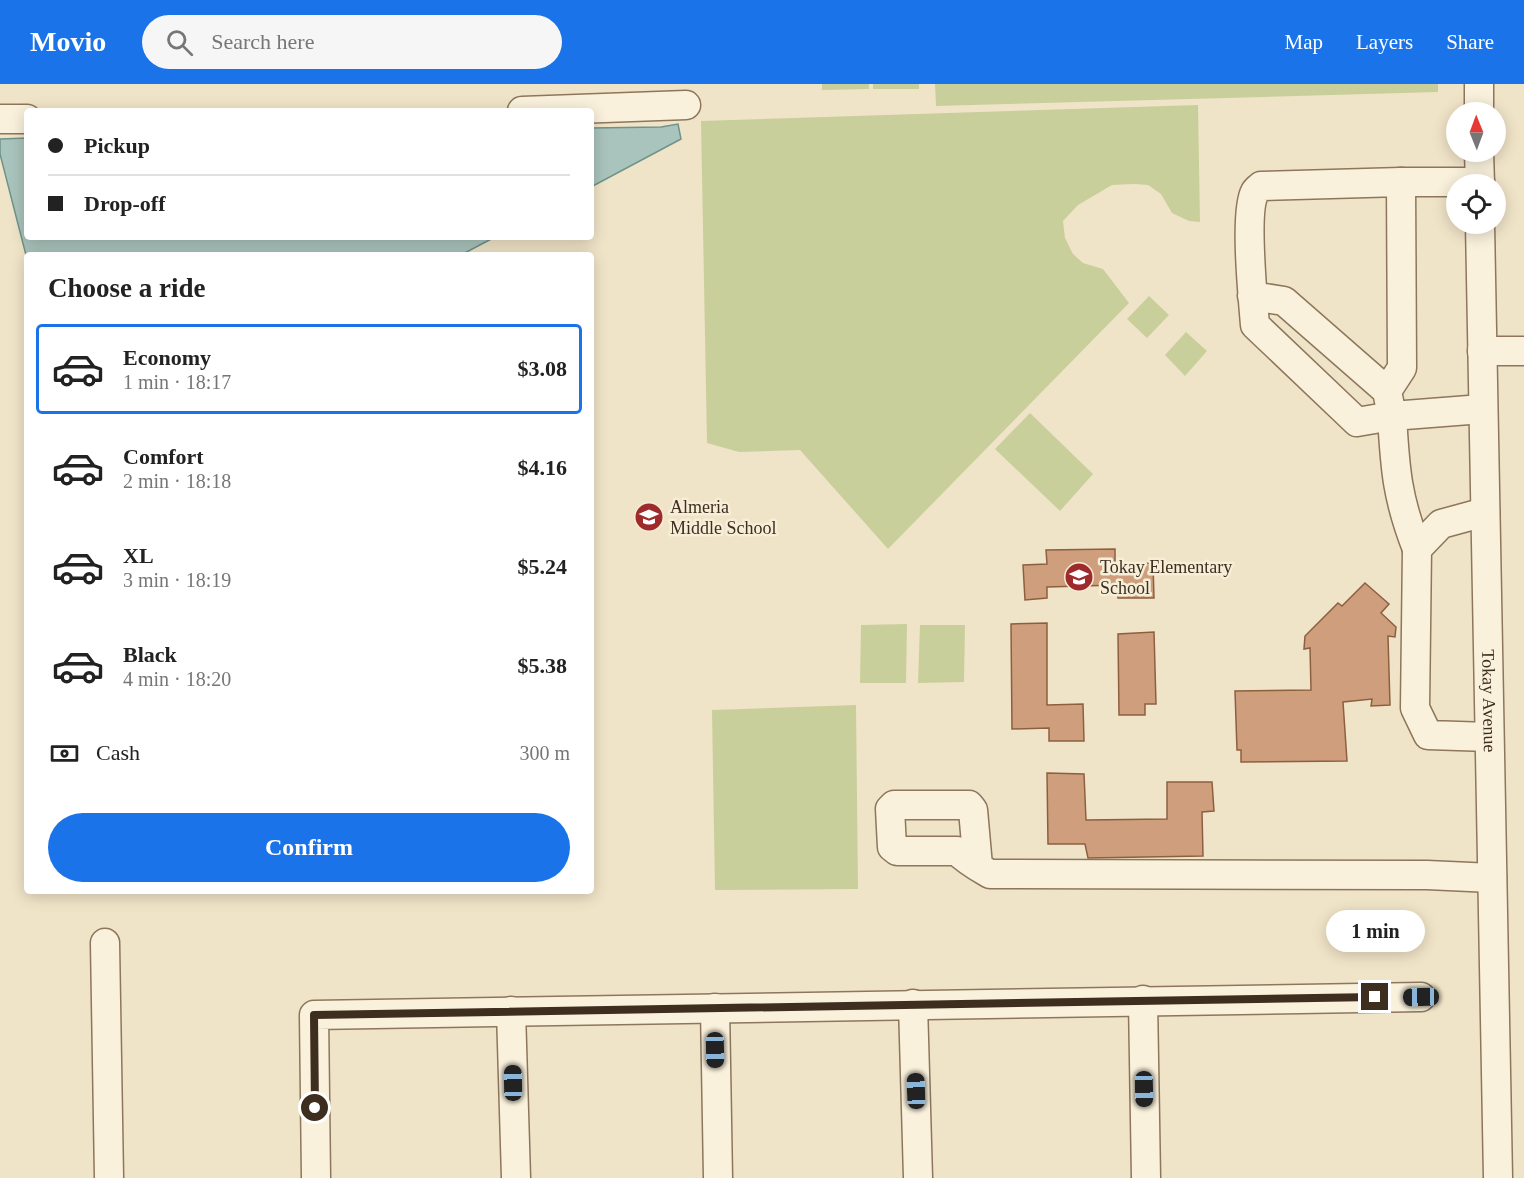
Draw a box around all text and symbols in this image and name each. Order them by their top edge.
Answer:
search box [142,15,562,69]
text: Movio [30,26,106,57]
icon: search [163,26,196,59]
text: Search here [211,29,314,54]
text: Map [1285,30,1323,54]
text: Layers [1356,30,1413,54]
text: Share [1446,30,1494,54]
north arrow [1446,102,1506,162]
map controls [1446,102,1506,234]
text: Pickup [84,133,150,158]
button: locate [1446,174,1506,234]
text: Drop-off [84,191,165,216]
text: Choose a ride [48,273,206,303]
icon: car [51,342,105,396]
text: Economy [123,345,211,370]
text: $3.08 [518,356,567,381]
text: 1 min · 18:17 [123,371,231,393]
icon: car [51,441,105,495]
text: Comfort [123,444,204,469]
text: $4.16 [518,455,567,480]
text: 2 min · 18:18 [123,470,231,492]
place label: Almeria Middle School [670,497,777,538]
school or university icon: Almeria Middle School [633,501,665,533]
icon: car [51,540,105,594]
text: XL [123,543,154,568]
text: $5.24 [518,554,567,579]
place label: Tokay Elementary School [1100,557,1232,598]
school or university icon: Tokay Elementary School [1063,561,1095,593]
text: 3 min · 18:19 [123,569,231,591]
icon: car [51,639,105,693]
text: Black [123,642,177,667]
street label: Tokay Avenue [1478,649,1500,753]
text: $5.38 [518,653,567,678]
text: 4 min · 18:20 [123,668,231,690]
icon: cash [48,737,81,770]
text: Cash [96,740,140,765]
text: 300 m [519,742,570,764]
button: Confirm [48,813,570,882]
callout: 1 min [1326,910,1424,952]
text: 1 min [1351,920,1400,942]
route end [1361,983,1388,1010]
car [1403,988,1439,1006]
car [706,1032,724,1068]
car [504,1065,522,1101]
car [1135,1071,1153,1107]
car [906,1073,926,1109]
route start [301,1094,328,1121]

